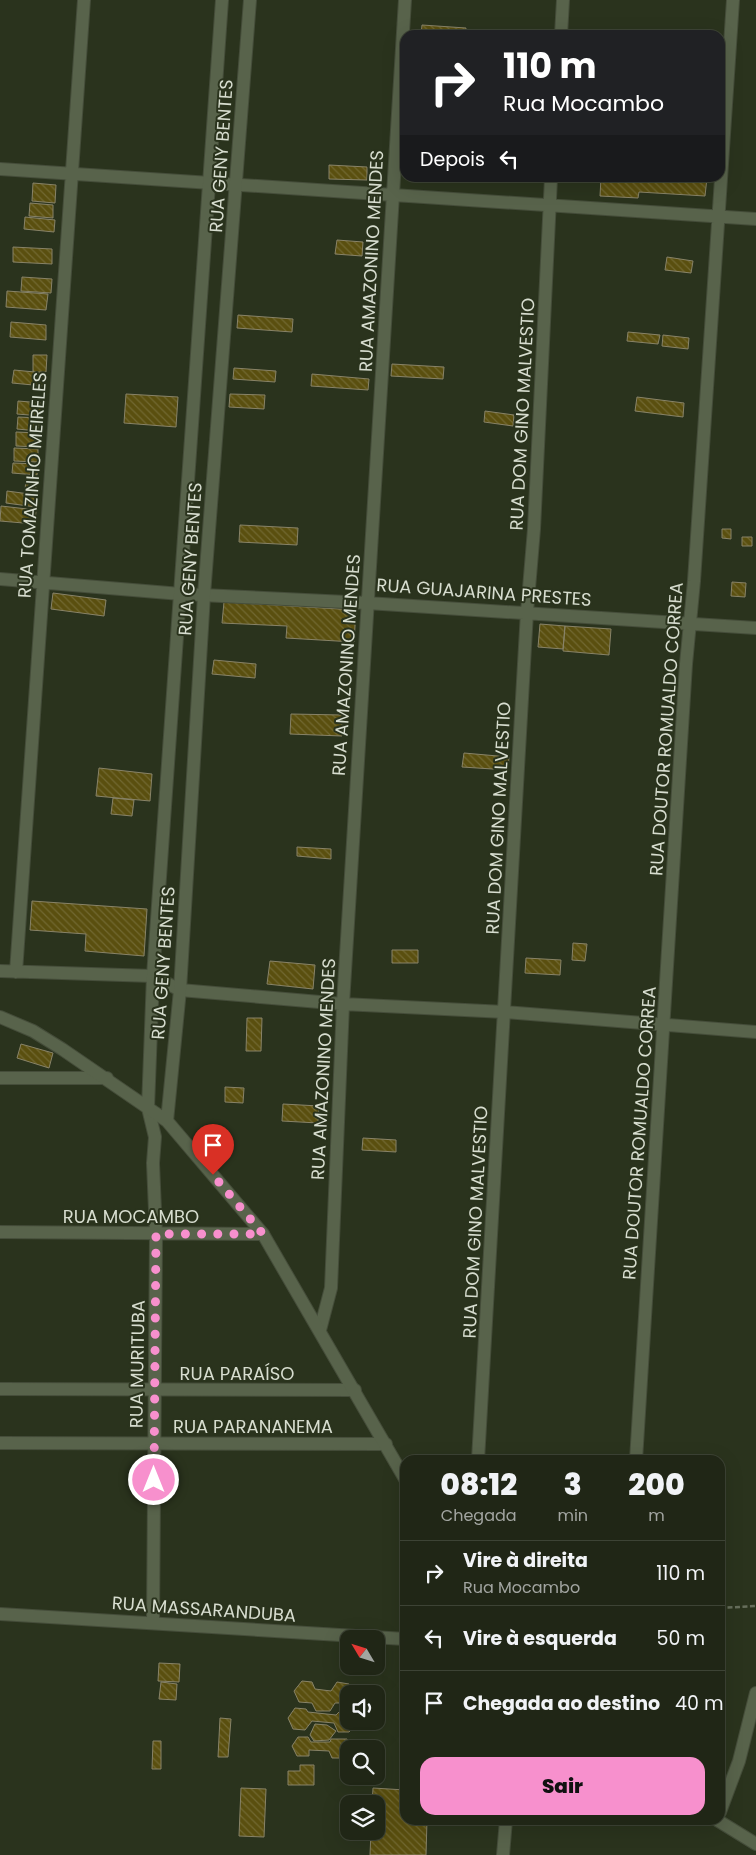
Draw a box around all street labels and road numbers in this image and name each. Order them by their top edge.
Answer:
street label: RUA GENY BENTES [203,78,239,234]
street label: RUA AMAZONINO MENDES [353,149,389,373]
street label: RUA DOM GINO MALVESTIO [503,297,541,531]
street label: RUA TOMAZINHO MEIRELES [12,371,52,599]
street label: RUA GENY BENTES [172,481,208,637]
street label: RUA AMAZONINO MENDES [326,553,366,777]
street label: RUA GUAJARINA PRESTES [376,572,592,612]
street label: RUA DOUTOR ROMUALDO CORREA [643,581,689,877]
street label: RUA DOM GINO MALVESTIO [479,701,517,935]
street label: RUA GENY BENTES [145,885,181,1041]
street label: RUA AMAZONINO MENDES [305,957,341,1181]
street label: RUA DOUTOR ROMUALDO CORREA [616,985,662,1281]
street label: RUA DOM GINO MALVESTIO [456,1105,494,1339]
street label: RUA MOCAMBO [63,1204,199,1229]
street label: RUA MURITUBA [123,1300,151,1428]
street label: RUA PARAÍSO [180,1361,294,1386]
street label: RUA PARANANEMA [173,1414,333,1439]
street label: RUA MASSARANDUBA [111,1590,297,1628]

